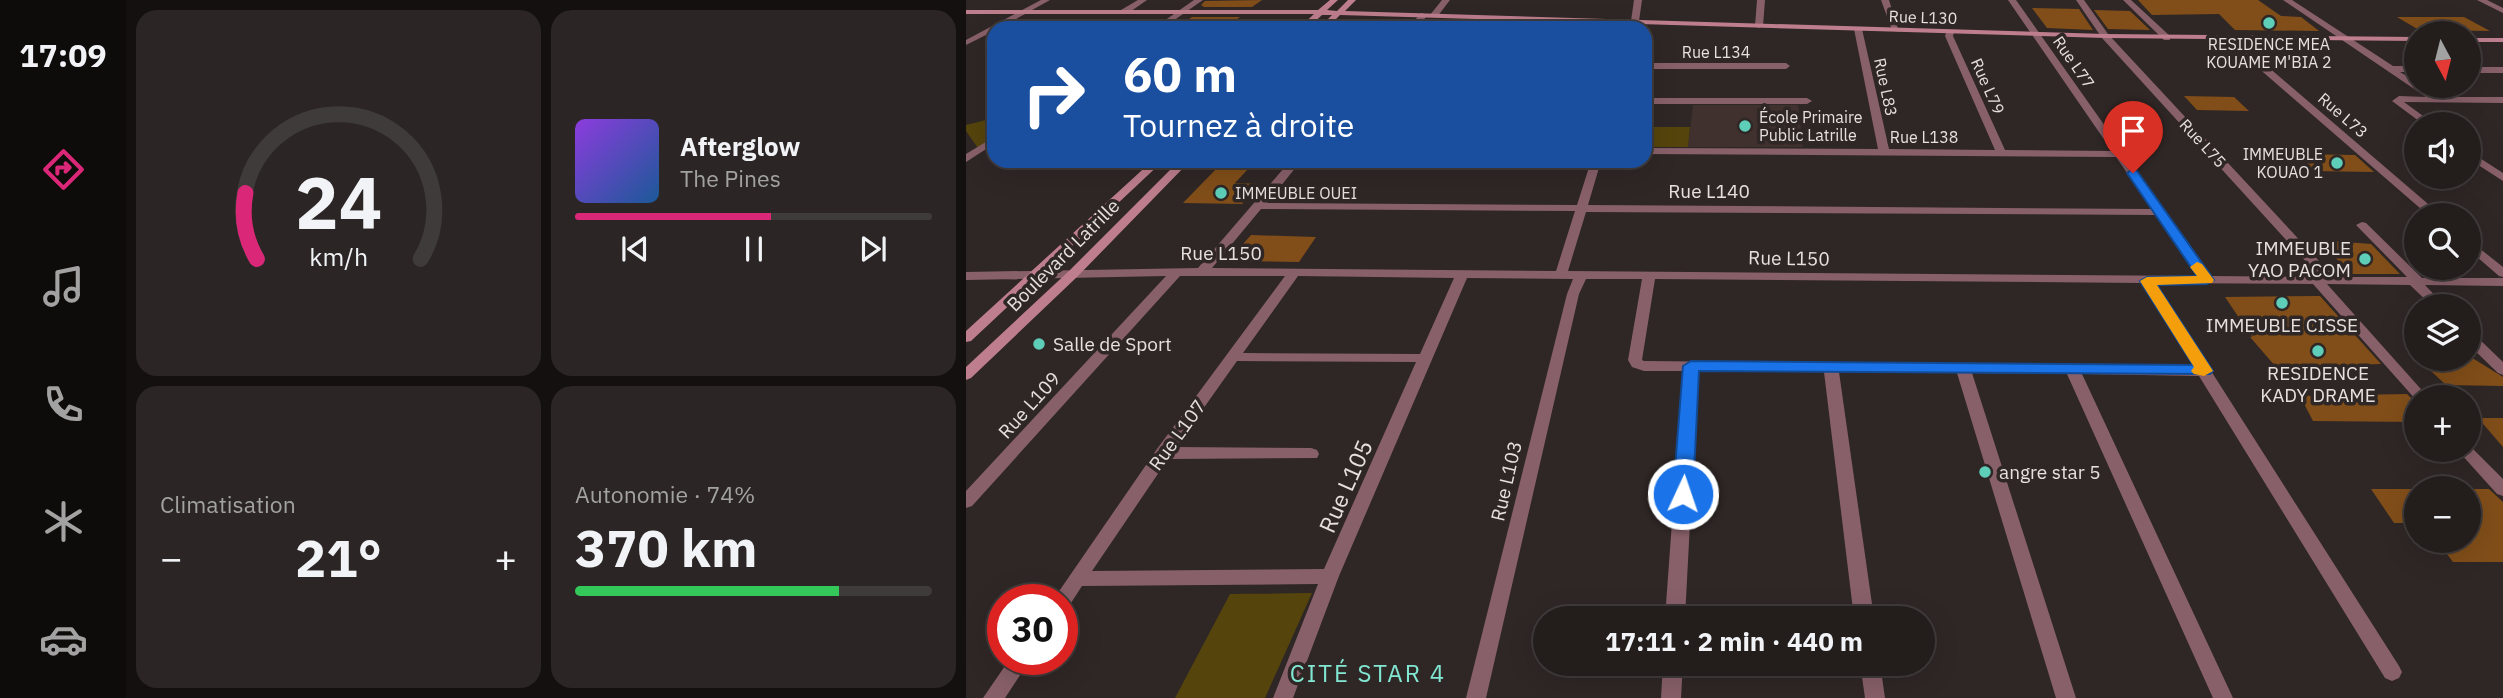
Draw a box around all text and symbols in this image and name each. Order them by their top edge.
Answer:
street label: Rue L130 [1888,6,1958,28]
marker: RESIDENCE MEA KOUAME M'BIA 2 [2261,15,2277,31]
north arrow [2404,21,2482,98]
map controls [2404,21,2481,553]
street label: Rue L77 [2049,32,2099,92]
text: 17:09 [19,34,107,76]
place label: RESIDENCE MEA KOUAME M'BIA 2 [2206,34,2332,72]
text: 60 m [1123,42,1237,105]
street label: Rue L134 [1682,42,1750,62]
icon: right [1008,49,1099,140]
street label: Rue L79 [1967,55,2009,117]
street label: Rue L83 [1870,56,1902,118]
street label: Rue L73 [2314,88,2372,142]
pin [2103,101,2163,173]
text: Tournez à droite [1123,104,1354,146]
place label: École Primaire Public Latrille [1759,106,1863,145]
icon: arrive [2114,112,2152,150]
button: sound [2404,112,2481,189]
street label: Rue L75 [2176,115,2230,171]
marker: École Primaire Public Latrille [1737,118,1753,134]
street label: Rue L138 [1890,127,1958,147]
text: Afterglow [680,129,800,163]
place label: IMMEUBLE KOUAO 1 [2243,144,2323,182]
icon: directions [39,145,88,194]
text: 24 [295,155,382,250]
marker: IMMEUBLE KOUAO 1 [2329,155,2345,171]
text: The Pines [680,163,781,193]
street label: Rue L140 [1668,179,1750,203]
place label: IMMEUBLE OUEI [1235,183,1357,203]
marker: IMMEUBLE OUEI [1213,185,1229,201]
street label: Boulevard Latrille [1002,194,1124,316]
button: search [2404,203,2481,280]
icon: previous [616,230,654,268]
icon: pause [735,230,773,268]
icon: next [854,230,892,268]
place label: IMMEUBLE YAO PACOM [2248,236,2351,282]
text: km/h [309,240,368,273]
street label: Rue L150 [1180,241,1262,265]
street label: Rue L150 [1748,245,1830,271]
marker: IMMEUBLE YAO PACOM [2357,251,2373,267]
icon: music [39,262,88,311]
button: layers [2404,294,2481,371]
marker: IMMEUBLE CISSE [2274,295,2290,311]
place label: IMMEUBLE CISSE [2206,313,2358,337]
place label: Salle de Sport [1053,332,1172,356]
marker: Salle de Sport [1031,336,1047,352]
marker: RESIDENCE KADY DRAME [2310,343,2326,359]
place label: RESIDENCE KADY DRAME [2260,361,2376,407]
street label: Rue L109 [993,367,1065,443]
icon: phone [39,380,88,429]
button: + [2404,385,2481,462]
street label: Rue L107 [1143,395,1211,475]
street label: Rue L105 [1311,435,1379,537]
street label: Rue L103 [1485,439,1527,523]
position arrow [1646,457,1720,531]
place label: angre star 5 [1999,460,2101,484]
marker: angre star 5 [1977,464,1993,480]
button: − [2404,476,2481,553]
text: Autonomie · 74% [575,479,755,509]
text: Climatisation [160,489,296,519]
icon: climate [39,497,88,546]
text: 370 km [575,514,757,581]
text: 21° [295,524,382,591]
text: − [160,533,183,582]
text: + [494,533,517,582]
speed limit sign: 30 [987,584,1078,675]
icon: car [39,615,88,664]
text: 17:11 · 2 min · 440 m [1605,624,1863,658]
district label: CITÉ STAR 4 [1290,657,1446,689]

